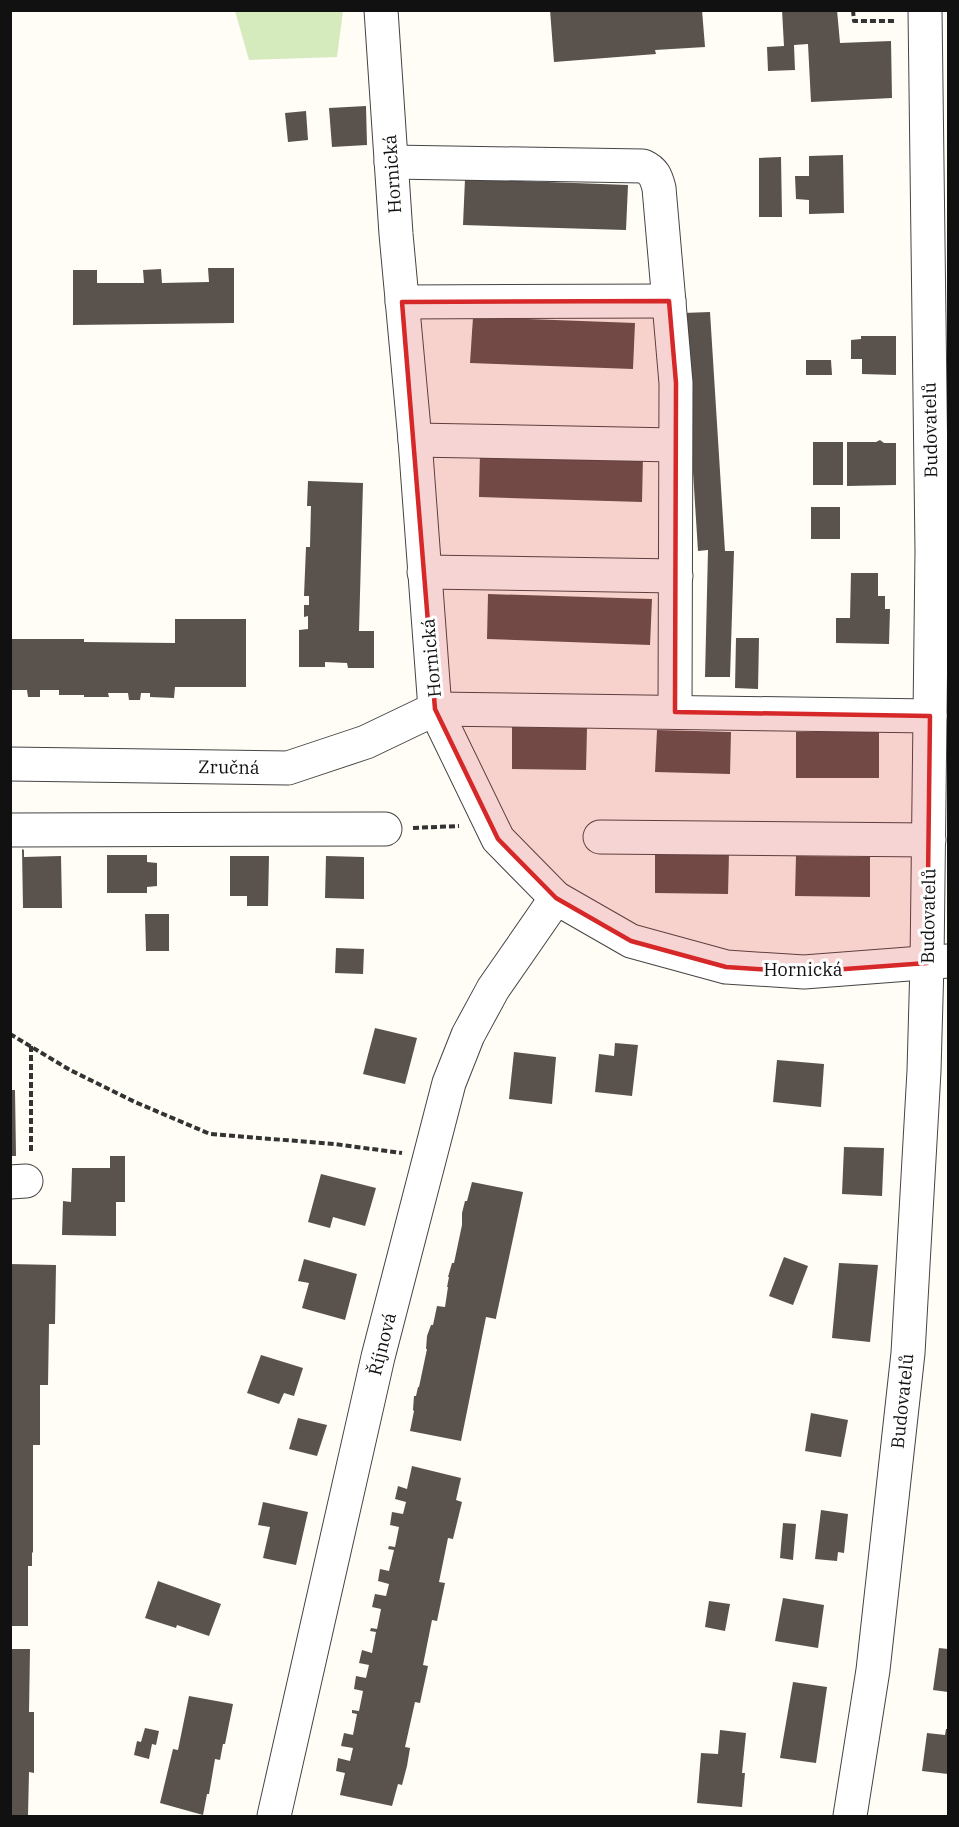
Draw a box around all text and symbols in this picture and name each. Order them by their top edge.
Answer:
street label: Hornická [378,134,406,214]
street label: Budovatelů [918,382,942,478]
street label: Hornická [416,617,446,698]
street label: Zručná [198,755,260,779]
street label: Budovatelů [916,868,940,964]
street label: Hornická [763,958,843,981]
street label: Říjnová [363,1310,401,1378]
street label: Budovatelů [886,1352,918,1450]

